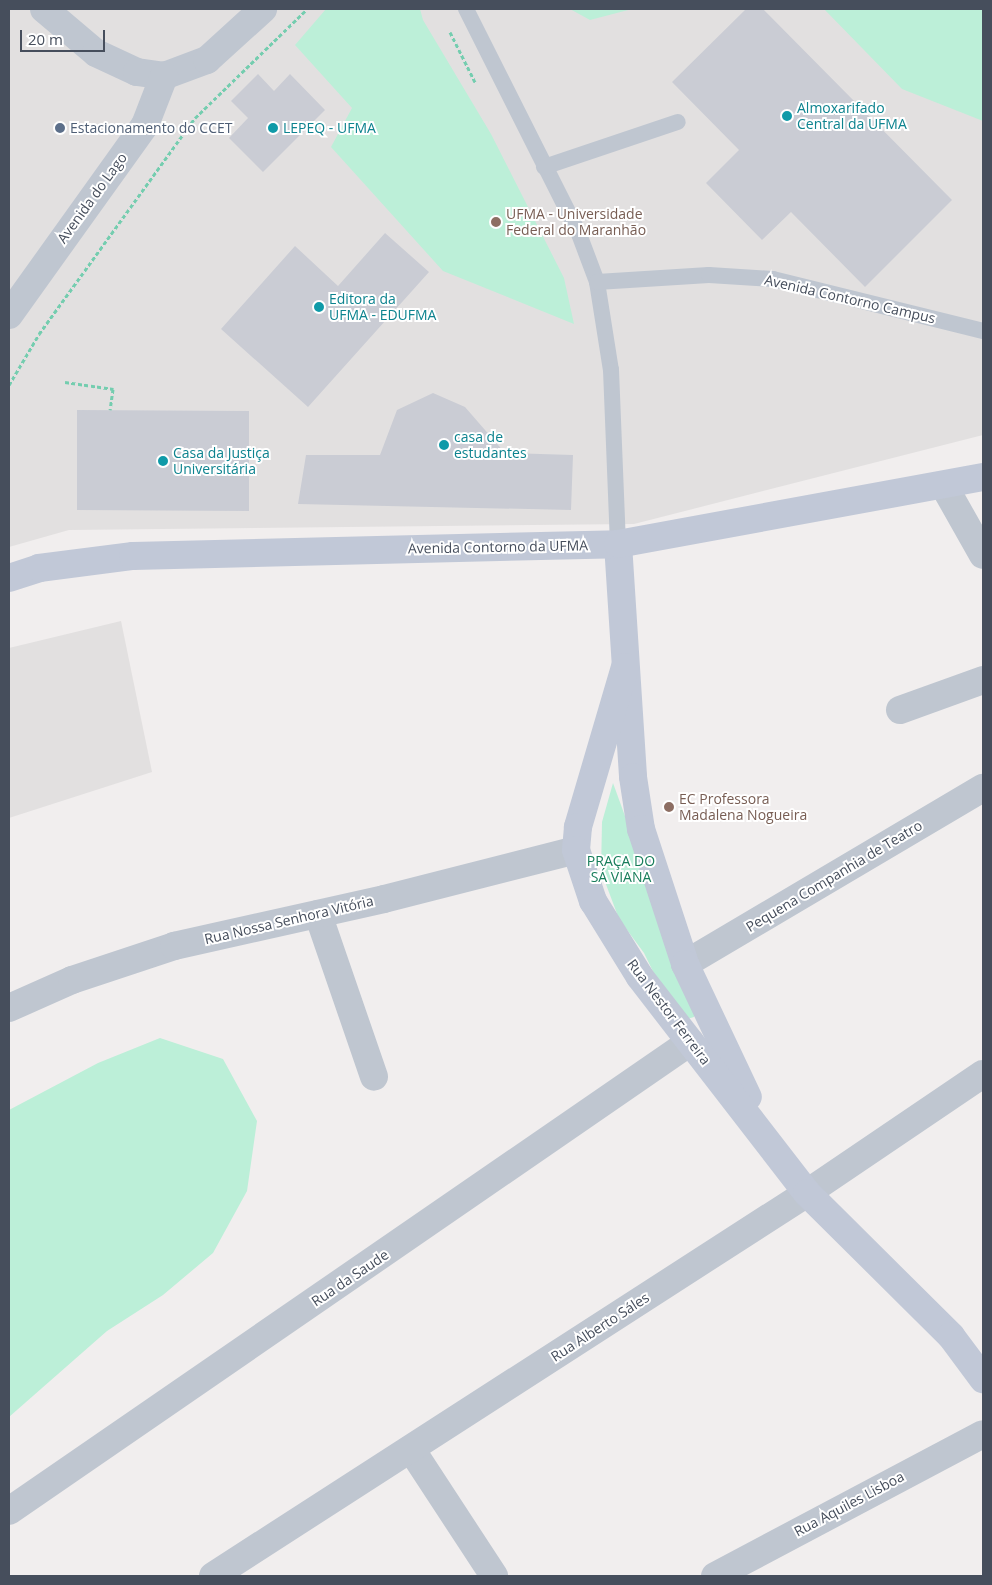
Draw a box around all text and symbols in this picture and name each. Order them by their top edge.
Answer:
scale bar [22,20,108,52]
text: 20 m [28,29,63,49]
place label: Almoxarifado Central da UFMA [797,100,907,132]
marker: Almoxarifado Central da UFMA [781,110,793,122]
place label: Estacionamento do CCET [70,120,232,136]
place label: LEPEQ - UFMA [283,120,376,136]
marker: Estacionamento do CCET [54,122,66,134]
marker: LEPEQ - UFMA [267,122,279,134]
street label: Avenida do Lago [54,150,130,246]
place label: UFMA - Universidade Federal do Maranhão [506,206,646,238]
marker: UFMA - Universidade Federal do Maranhão [490,216,502,228]
street label: Avenida Contorno Campus [763,271,937,327]
place label: Editora da UFMA - EDUFMA [329,291,436,324]
marker: Editora da UFMA - EDUFMA [313,301,325,313]
place label: casa de estudantes [454,429,527,462]
marker: casa de estudantes [438,439,450,451]
place label: Casa da Justiça Universitária [173,445,270,478]
marker: Casa da Justiça Universitária [157,455,169,467]
street label: Avenida Contorno da UFMA [408,537,588,557]
place label: EC Professora Madalena Nogueira [679,791,807,824]
marker: EC Professora Madalena Nogueira [663,801,675,813]
street label: Pequena Companhia de Teatro [743,817,925,935]
park label: PRAÇA DO SÁ VIANA [587,853,655,886]
street label: Rua Nossa Senhora Vitória [203,892,375,948]
street label: Rua Nestor Ferreira [624,956,714,1068]
street label: Rua da Saude [308,1246,392,1310]
street label: Rua Alberto Sáles [548,1289,652,1365]
street label: Rua Aquiles Lisboa [791,1468,907,1540]

